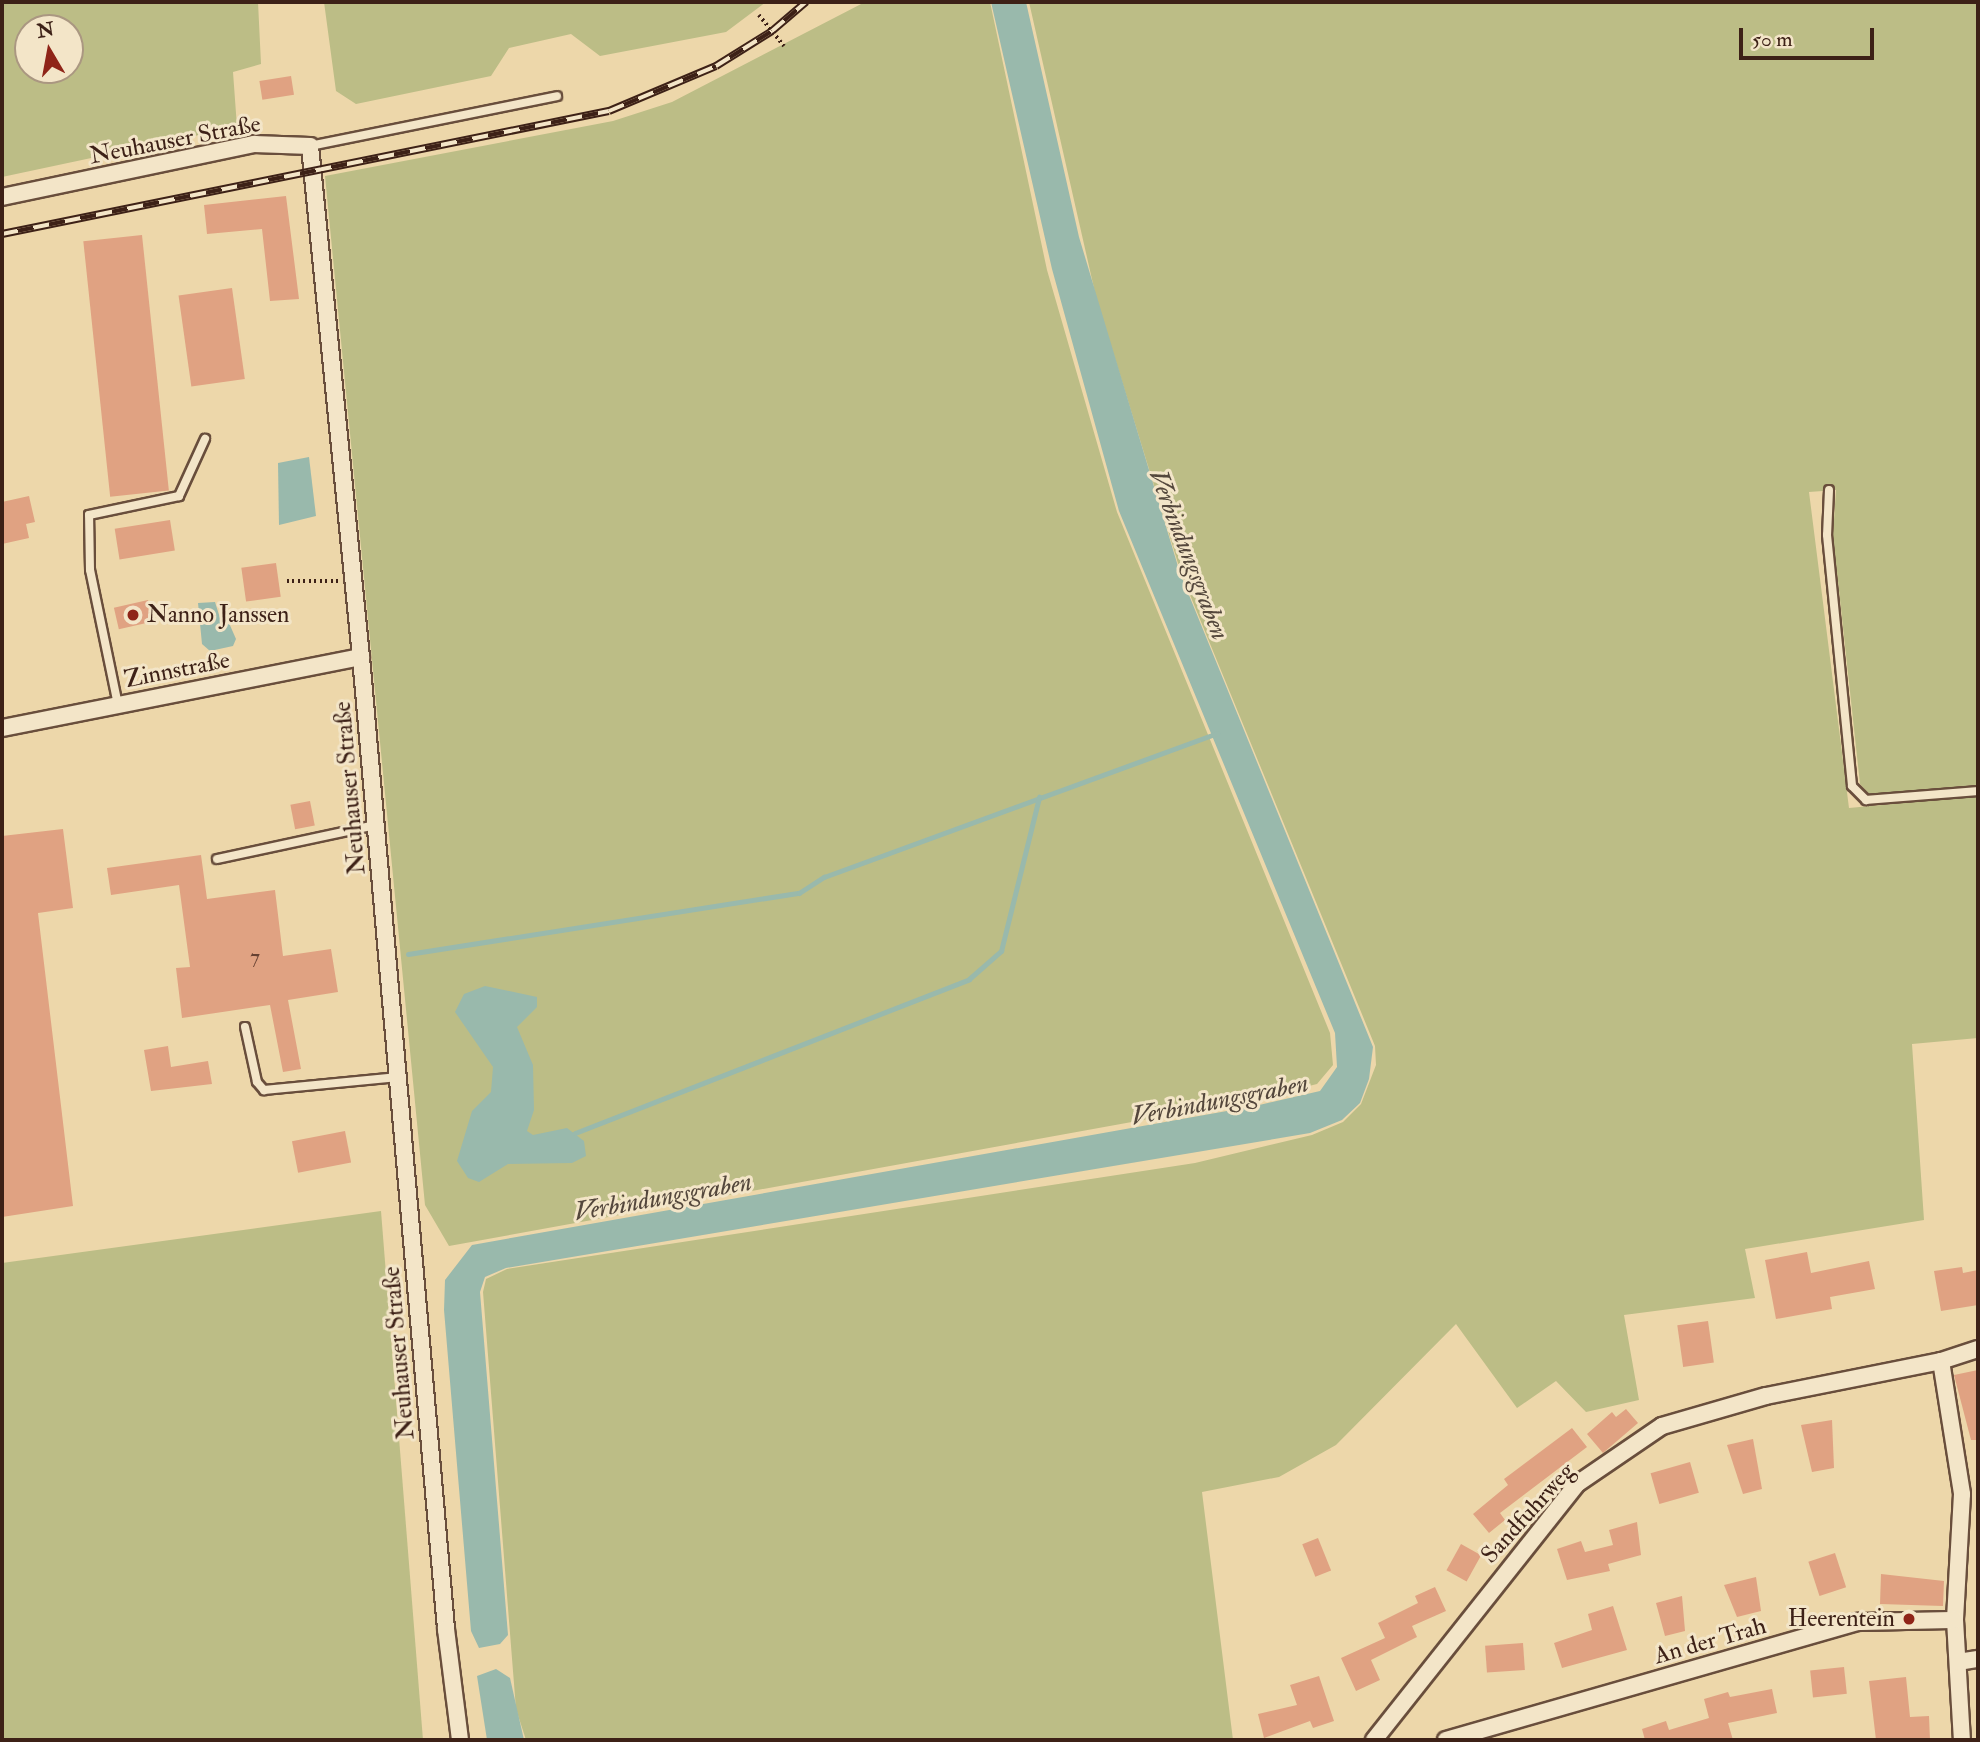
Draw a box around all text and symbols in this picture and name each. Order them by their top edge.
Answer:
north arrow [14,14,84,84]
scale bar [1742,14,1877,58]
text: N [35,17,56,44]
text: 50 m [1752,26,1793,53]
street label: Neuhauser Straße [87,109,263,171]
water label: Verbindungsgraben [1141,465,1235,645]
place label: Nanno Janssen [147,601,289,629]
marker: Nanno Janssen [125,607,141,623]
street label: Zinnstraße [122,646,232,694]
street label: Neuhauser Straße [328,700,372,876]
house number: 7 [250,944,260,970]
water label: Verbindungsgraben [1129,1069,1311,1133]
water label: Verbindungsgraben [572,1167,754,1229]
street label: Neuhauser Straße [377,1265,421,1441]
street label: Sandfuhrweg [1475,1457,1581,1569]
place label: Heerentein [1788,1605,1895,1633]
street label: An der Trah [1651,1611,1769,1671]
marker: Heerentein [1901,1611,1917,1627]

